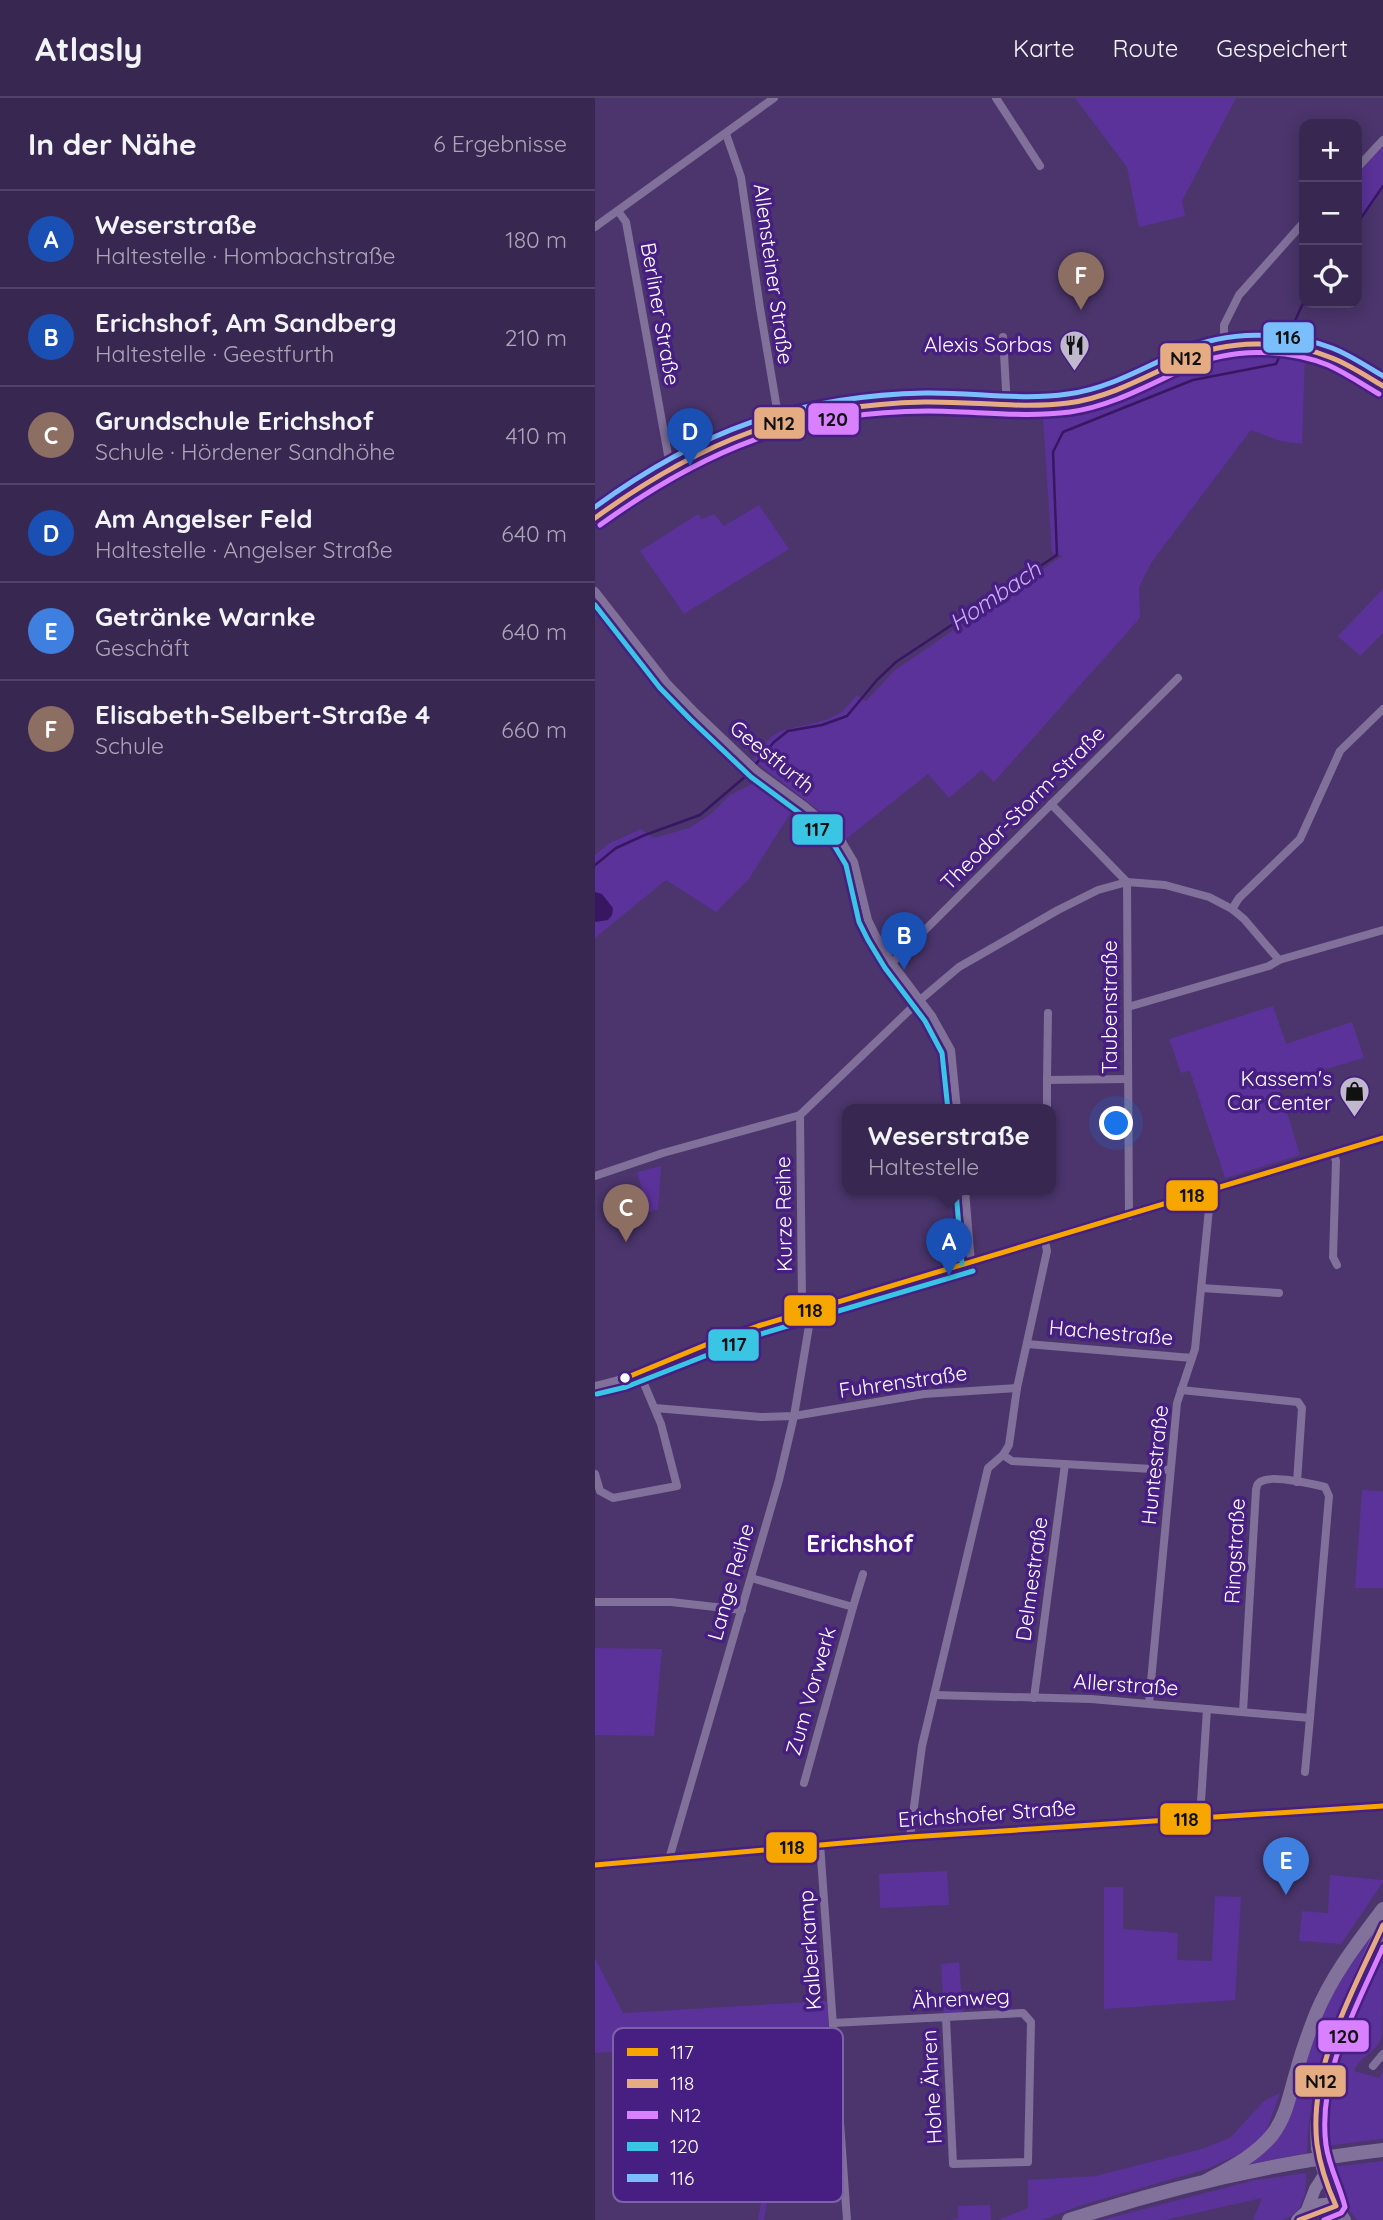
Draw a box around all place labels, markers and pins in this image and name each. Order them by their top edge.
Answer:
pin: F [1058,252,1104,310]
restaurant icon: Alexis Sorbas [1058,328,1092,372]
place label: Alexis Sorbas [924,331,1052,357]
pin: D [667,408,713,466]
pin: B [881,912,927,970]
place label: Kassem's Car Center [1227,1065,1332,1115]
shop icon: Kassem's Car Center [1338,1074,1372,1118]
pin: C [603,1184,649,1242]
pin: A [926,1218,972,1276]
unlabelled marker [618,1371,632,1385]
pin: E [1263,1837,1309,1895]

